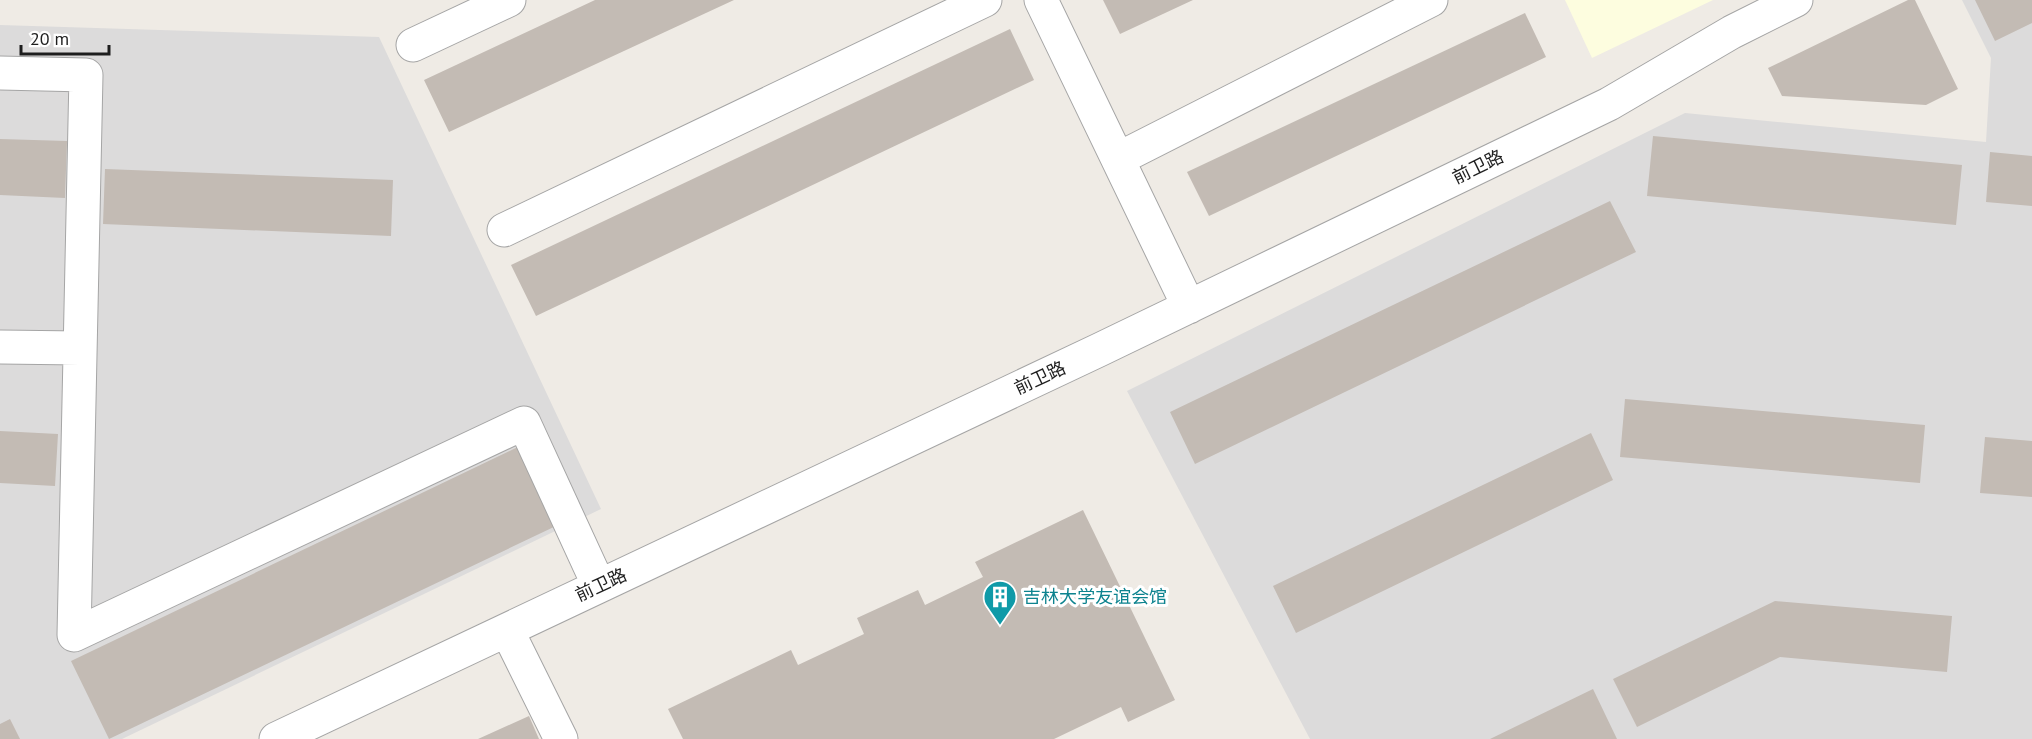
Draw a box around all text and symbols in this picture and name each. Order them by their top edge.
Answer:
scale bar [21,18,110,56]
text: 20 m [30,27,69,50]
street label: 前卫路 [1448,144,1507,189]
street label: 前卫路 [1010,356,1069,399]
street label: 前卫路 [571,563,630,606]
building icon: 吉林大学友谊会馆 [982,579,1018,626]
place label: 吉林大学友谊会馆 [1023,585,1167,608]

